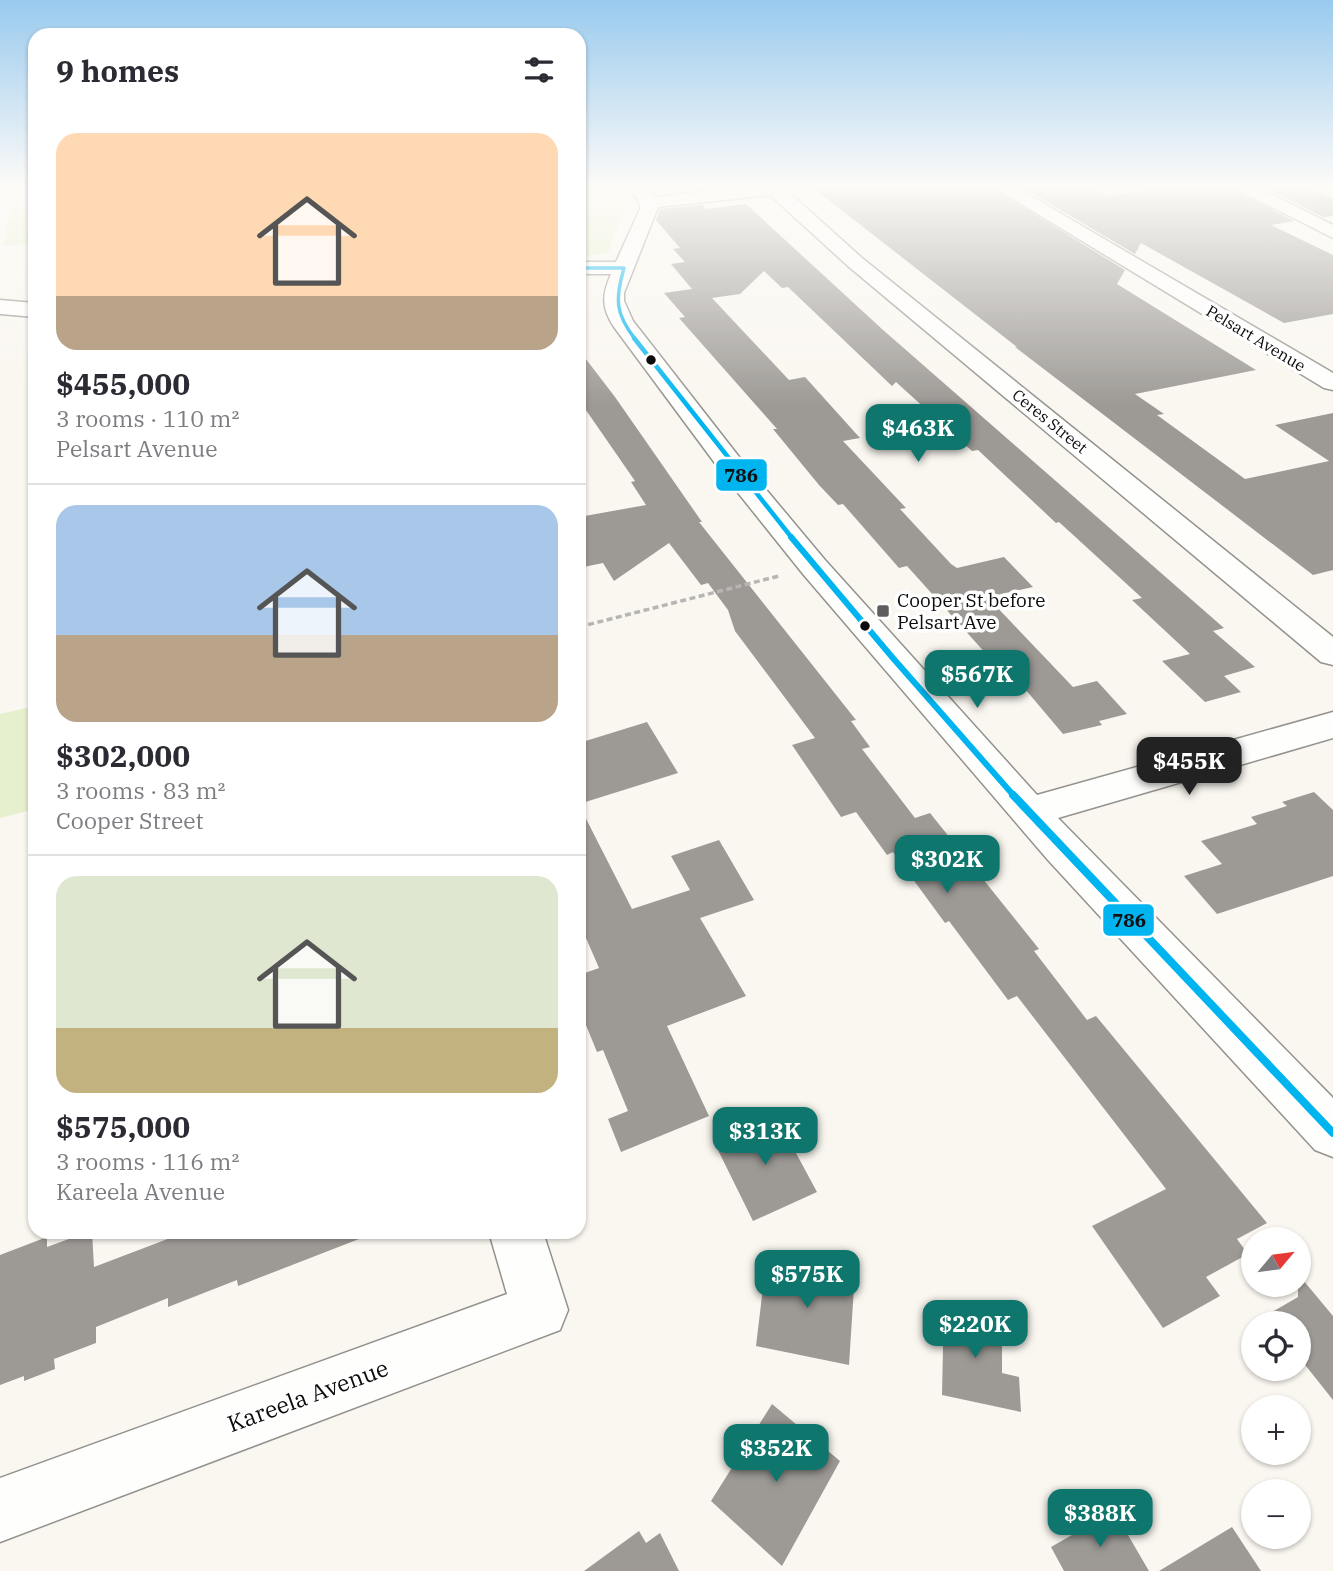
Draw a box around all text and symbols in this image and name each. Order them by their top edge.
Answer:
text: 9 homes [56,51,179,90]
icon: filters [520,51,558,89]
icon: home [244,178,370,304]
street label: Pelsart Avenue [1203,300,1309,376]
unlabelled marker [644,353,658,367]
text: $455,000 [56,364,190,403]
street label: Ceres Street [1008,385,1092,458]
text: 3 rooms · 110 m² [56,403,239,433]
pin: $463K [869,405,967,464]
text: $463K [882,412,954,442]
text: Pelsart Avenue [56,433,218,463]
line badge: 786 [715,458,768,492]
text: 786 [724,463,758,487]
icon: home [244,550,370,676]
place label: Cooper St before Pelsart Ave [897,588,1045,634]
marker: Cooper St before Pelsart Ave [875,603,891,619]
unlabelled marker [858,619,872,633]
pin: $567K [928,650,1026,710]
text: $567K [941,658,1013,688]
text: $302,000 [56,736,190,775]
pin: $455K [1140,738,1238,797]
text: $455K [1153,745,1225,775]
text: 3 rooms · 83 m² [56,775,226,805]
text: Cooper Street [56,805,204,835]
pin: $302K [898,836,996,895]
text: $302K [911,843,983,873]
line badge: 786 [1102,903,1155,937]
text: 786 [1112,908,1146,932]
icon: home [244,921,370,1047]
text: $575,000 [56,1107,190,1146]
pin: $313K [716,1108,814,1167]
text: $313K [729,1115,801,1145]
text: 3 rooms · 116 m² [56,1146,239,1176]
text: Kareela Avenue [56,1176,225,1206]
north arrow [1241,1227,1311,1297]
map controls [1241,1227,1311,1549]
pin: $575K [758,1250,856,1310]
text: $575K [771,1258,843,1288]
pin: $220K [926,1300,1024,1360]
text: $220K [939,1308,1011,1338]
button: locate [1241,1311,1311,1381]
street label: Kareela Avenue [223,1352,392,1438]
button: + [1241,1395,1311,1465]
pin: $352K [727,1424,825,1484]
text: $352K [740,1432,812,1462]
button: − [1241,1479,1311,1549]
pin: $388K [1051,1490,1149,1549]
text: $388K [1064,1497,1136,1527]

